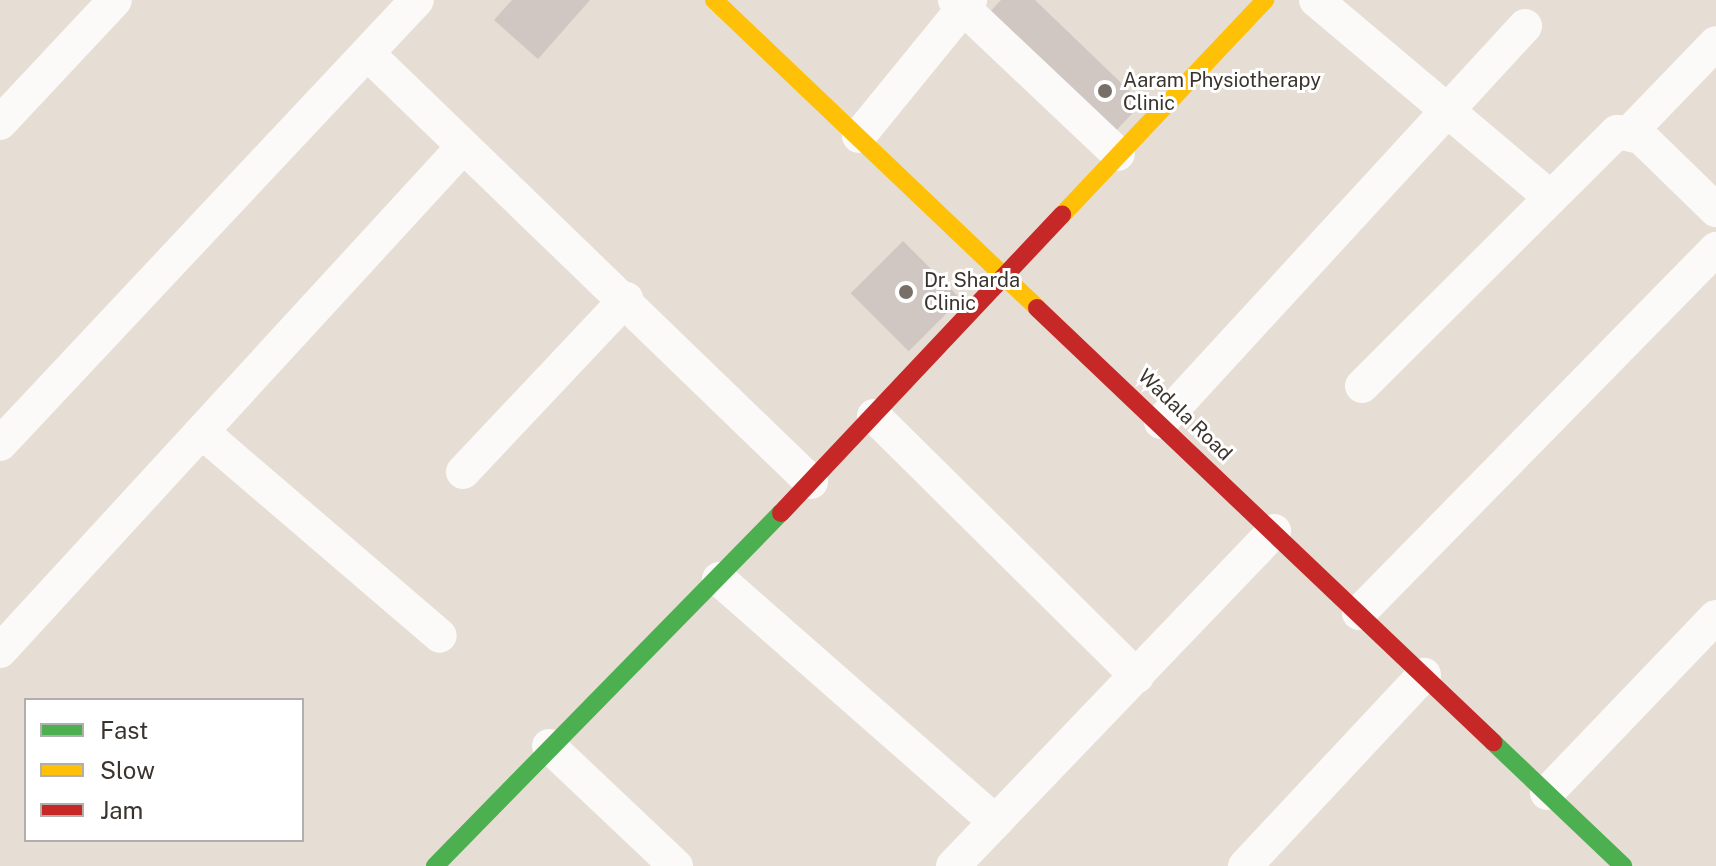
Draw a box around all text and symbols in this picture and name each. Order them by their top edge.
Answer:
place label: Aaram Physiotherapy Clinic [1123,68,1321,115]
marker: Aaram Physiotherapy Clinic [1094,80,1116,102]
place label: Dr. Sharda Clinic [924,268,1020,315]
marker: Dr. Sharda Clinic [895,281,917,303]
street label: Wadala Road [1133,364,1237,466]
legend [24,698,304,842]
text: Fast [100,716,148,744]
text: Slow [100,756,155,784]
text: Jam [100,796,143,824]

